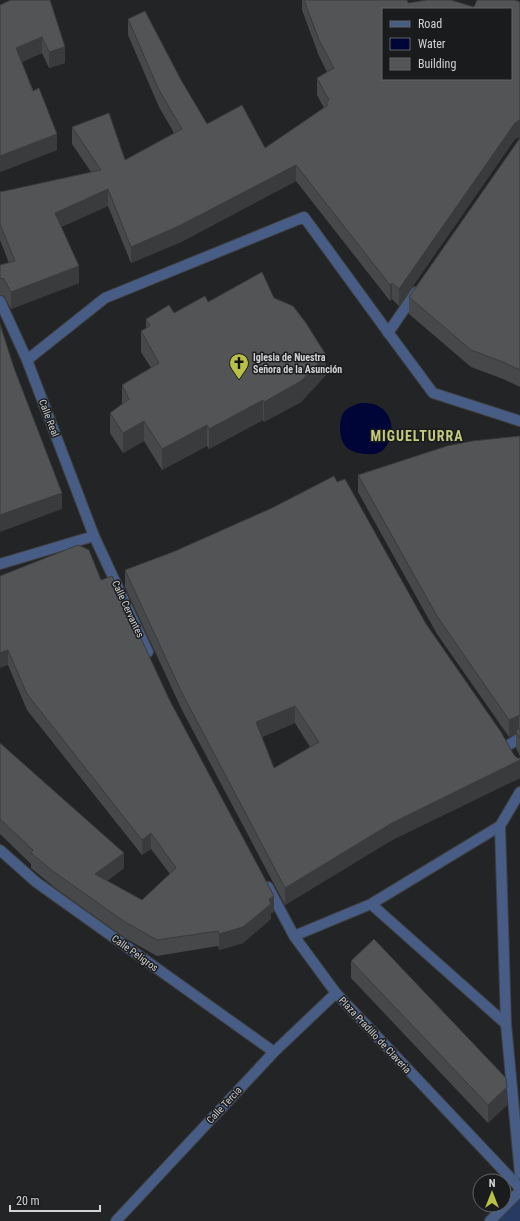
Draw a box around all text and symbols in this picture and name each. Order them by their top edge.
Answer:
legend [382,8,512,80]
text: Road [418,17,442,31]
text: Water [418,37,446,51]
text: Building [418,57,456,71]
church icon: Iglesia de Nuestra Señora de la Asunción [228,352,250,380]
place label: Iglesia de Nuestra Señora de la Asunción [253,352,342,375]
street label: Calle Real [37,398,61,438]
district label: MIGUELTURRA [370,428,464,444]
street label: Calle Cervantes [110,579,146,640]
street label: Calle Peligros [110,933,161,974]
street label: Plaza Pradillo de Claveria [337,995,413,1076]
street label: Calle Tercia [204,1084,244,1126]
north arrow [472,1173,512,1213]
text: N [489,1177,496,1190]
scale bar [10,1187,100,1213]
text: 20 m [16,1194,40,1208]

